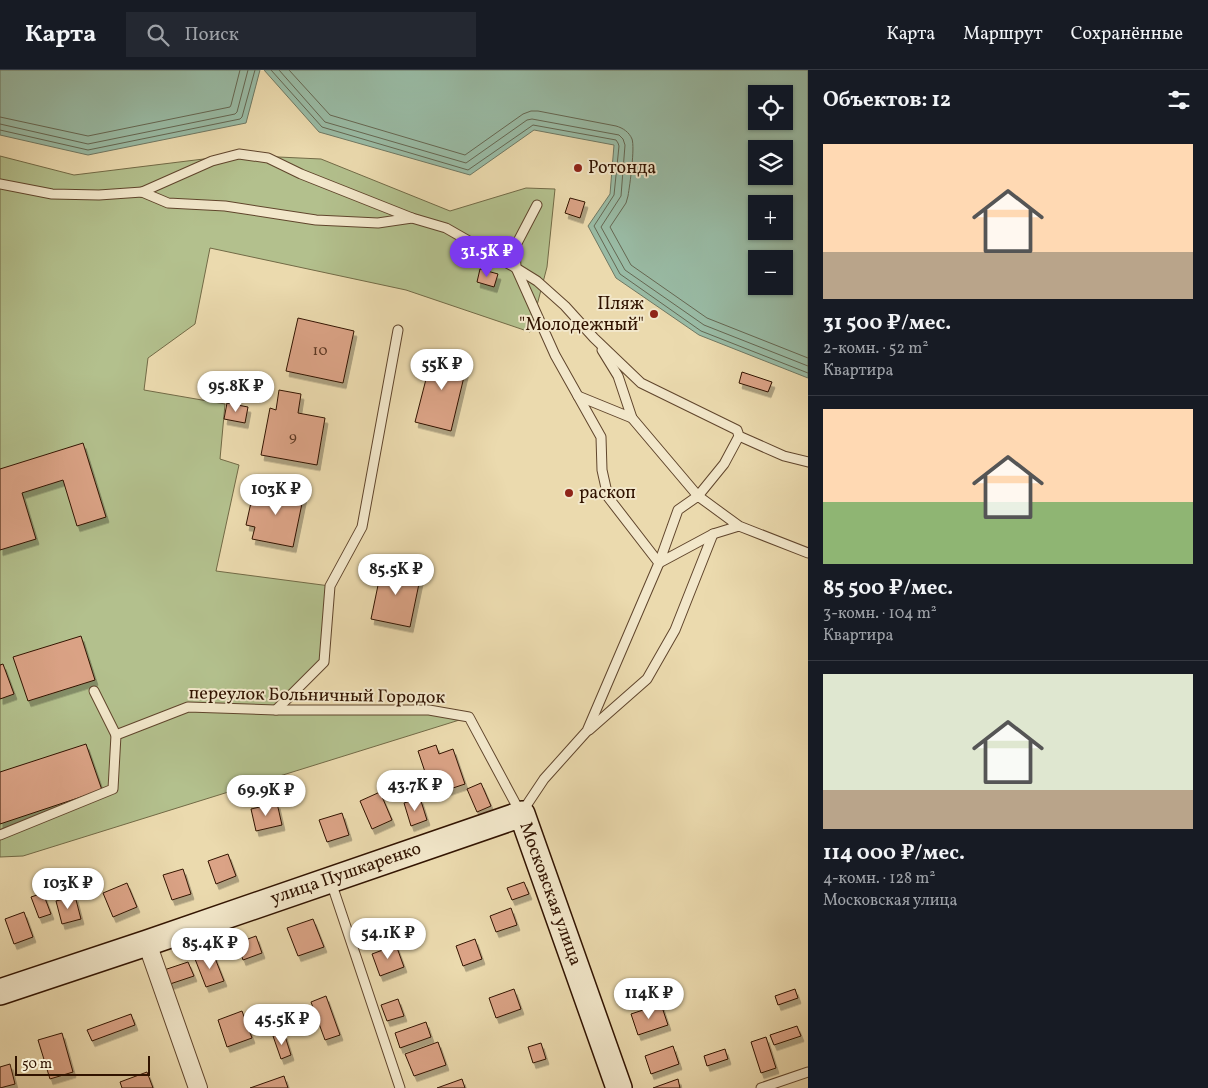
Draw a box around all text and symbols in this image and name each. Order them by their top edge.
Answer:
search box [126,12,476,57]
text: Карта [25,18,96,52]
icon: search [144,21,172,49]
text: Поиск [184,22,239,48]
text: Карта [886,22,935,47]
text: Маршрут [963,22,1043,47]
text: Сохранённые [1071,22,1183,47]
map controls [748,85,793,295]
button: locate [748,85,793,130]
text: Объектов: 12 [823,86,951,115]
icon: filters [1165,86,1193,114]
button: layers [748,140,793,185]
place label: Ротонда [588,156,656,181]
marker: Ротонда [572,162,584,174]
icon: home [963,176,1053,266]
button: + [748,195,793,240]
pin: 31.5K ₽ [441,236,533,278]
text: 31.5K ₽ [461,241,513,263]
button: − [748,250,793,295]
place label: Пляж "Молодежный" [519,292,644,338]
marker: Пляж "Молодежный" [648,308,660,320]
text: 31 500 ₽/мес. [823,309,951,338]
text: 2-комн. · 52 m² [823,338,928,360]
house number: 10 [313,341,327,362]
pin: 55K ₽ [407,348,477,391]
text: 55K ₽ [421,354,463,376]
text: Квартира [823,360,893,382]
pin: 95.8K ₽ [190,370,282,413]
text: 95.8K ₽ [208,376,264,398]
house number: 9 [289,427,297,448]
icon: home [963,442,1053,532]
pin: 103K ₽ [235,474,317,516]
text: 103K ₽ [251,479,301,501]
place label: раскоп [579,481,636,506]
marker: раскоп [563,487,575,499]
pin: 85.5K ₽ [350,554,442,596]
text: 85.5K ₽ [369,559,423,581]
text: 85 500 ₽/мес. [823,574,953,603]
text: 3-комн. · 104 m² [823,603,937,625]
text: Квартира [823,625,893,647]
street label: переулок Больничный Городок [189,681,446,711]
icon: home [963,707,1053,797]
pin: 43.7K ₽ [369,770,461,812]
pin: 69.9K ₽ [220,774,312,817]
text: 43.7K ₽ [388,775,442,797]
text: 69.9K ₽ [238,780,294,802]
street label: Московская улица [512,819,588,969]
street label: улица Пушкаренко [267,836,425,912]
text: 114 000 ₽/мес. [823,839,965,868]
pin: 103K ₽ [27,868,109,910]
text: 4-комн. · 128 m² [823,868,935,890]
text: 103K ₽ [43,873,93,895]
text: Московская улица [823,890,957,912]
pin: 54.1K ₽ [342,918,434,960]
text: 54.1K ₽ [361,923,415,945]
pin: 85.4K ₽ [164,928,256,970]
text: 85.4K ₽ [182,933,238,955]
pin: 114K ₽ [608,978,690,1020]
text: 114K ₽ [625,983,673,1005]
pin: 45.5K ₽ [236,1004,328,1046]
text: 45.5K ₽ [254,1009,310,1031]
scale bar [15,1053,150,1076]
text: 50 m [22,1055,52,1074]

